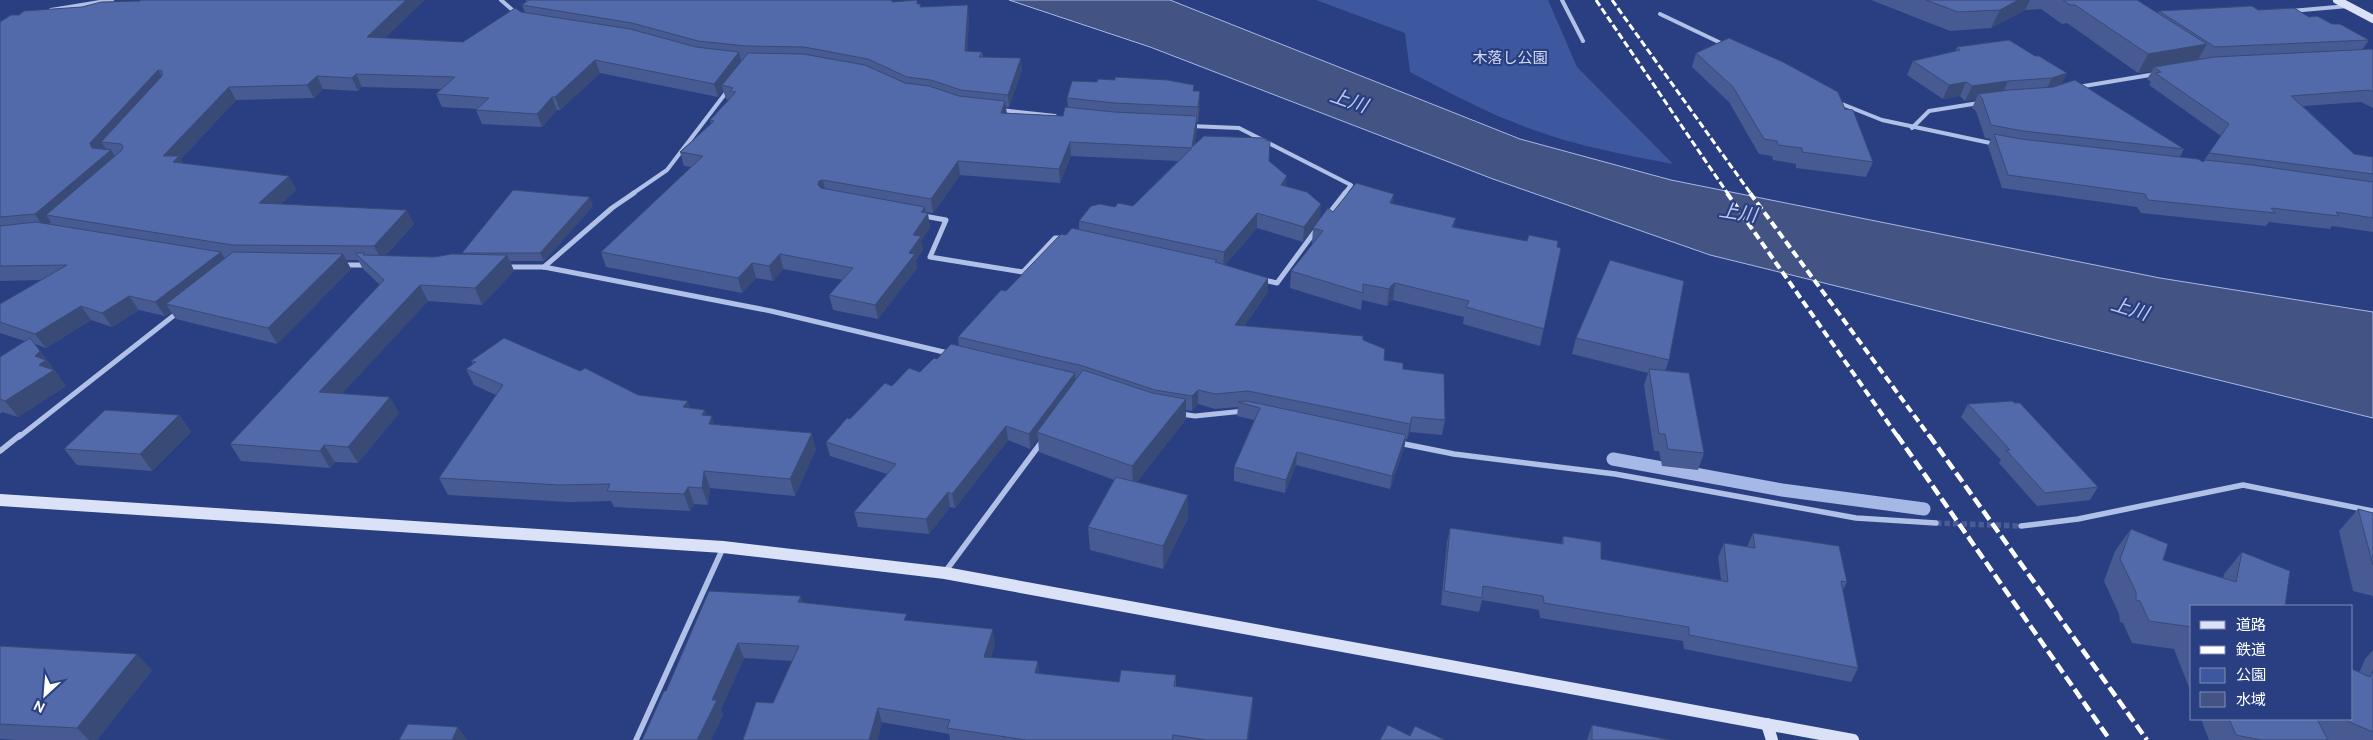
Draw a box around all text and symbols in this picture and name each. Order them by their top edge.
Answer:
park label: 木落し公園 [1472,48,1548,68]
water label: 上川 [1327,82,1373,119]
water label: 上川 [1717,197,1761,228]
water label: 上川 [2108,291,2154,327]
legend [2190,605,2353,720]
text: 道路 [2236,615,2266,635]
text: 鉄道 [2236,640,2266,660]
text: 公園 [2236,665,2266,685]
north arrow [20,670,70,720]
text: 水域 [2236,690,2266,710]
text: N [31,696,48,717]

